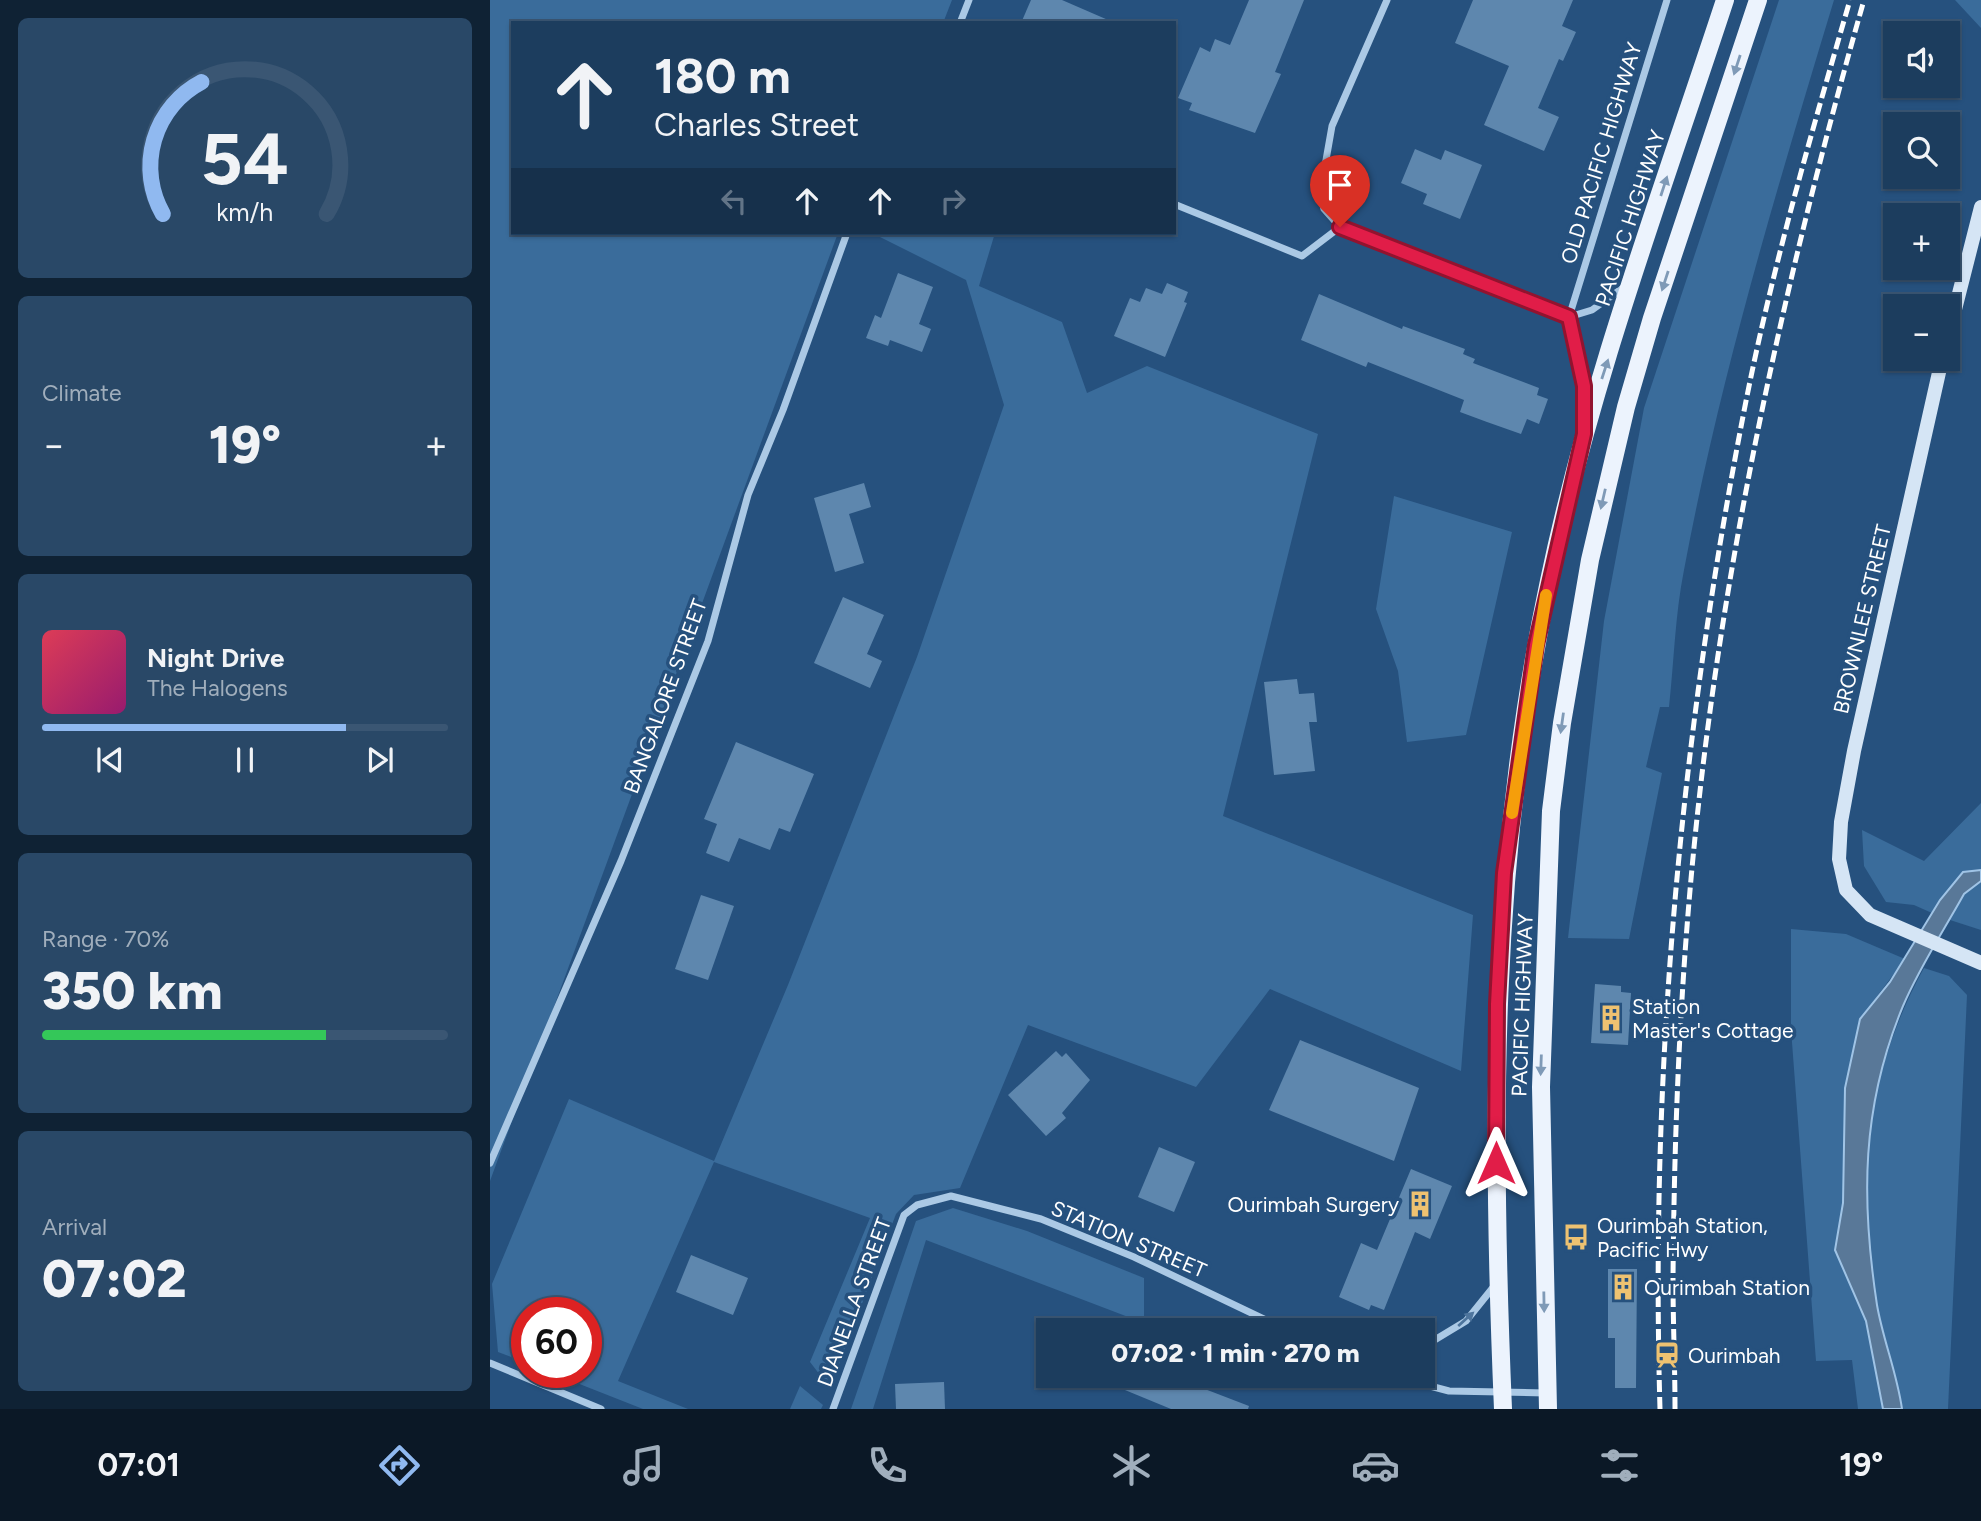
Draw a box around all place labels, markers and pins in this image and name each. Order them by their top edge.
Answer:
pin [1310,155,1370,227]
place label: Station Master's Cottage [1632,994,1794,1043]
building icon: Station Master's Cottage [1596,1003,1626,1033]
building icon: Ourimbah Surgery [1405,1189,1435,1219]
place label: Ourimbah Surgery [1228,1192,1399,1217]
place label: Ourimbah Station, Pacific Hwy [1597,1213,1768,1262]
bus stop icon: Ourimbah Station, Pacific Hwy [1561,1222,1591,1252]
building icon: Ourimbah Station [1608,1272,1638,1302]
place label: Ourimbah Station [1644,1275,1810,1300]
station icon: Ourimbah [1652,1340,1682,1370]
place label: Ourimbah [1688,1343,1781,1368]

